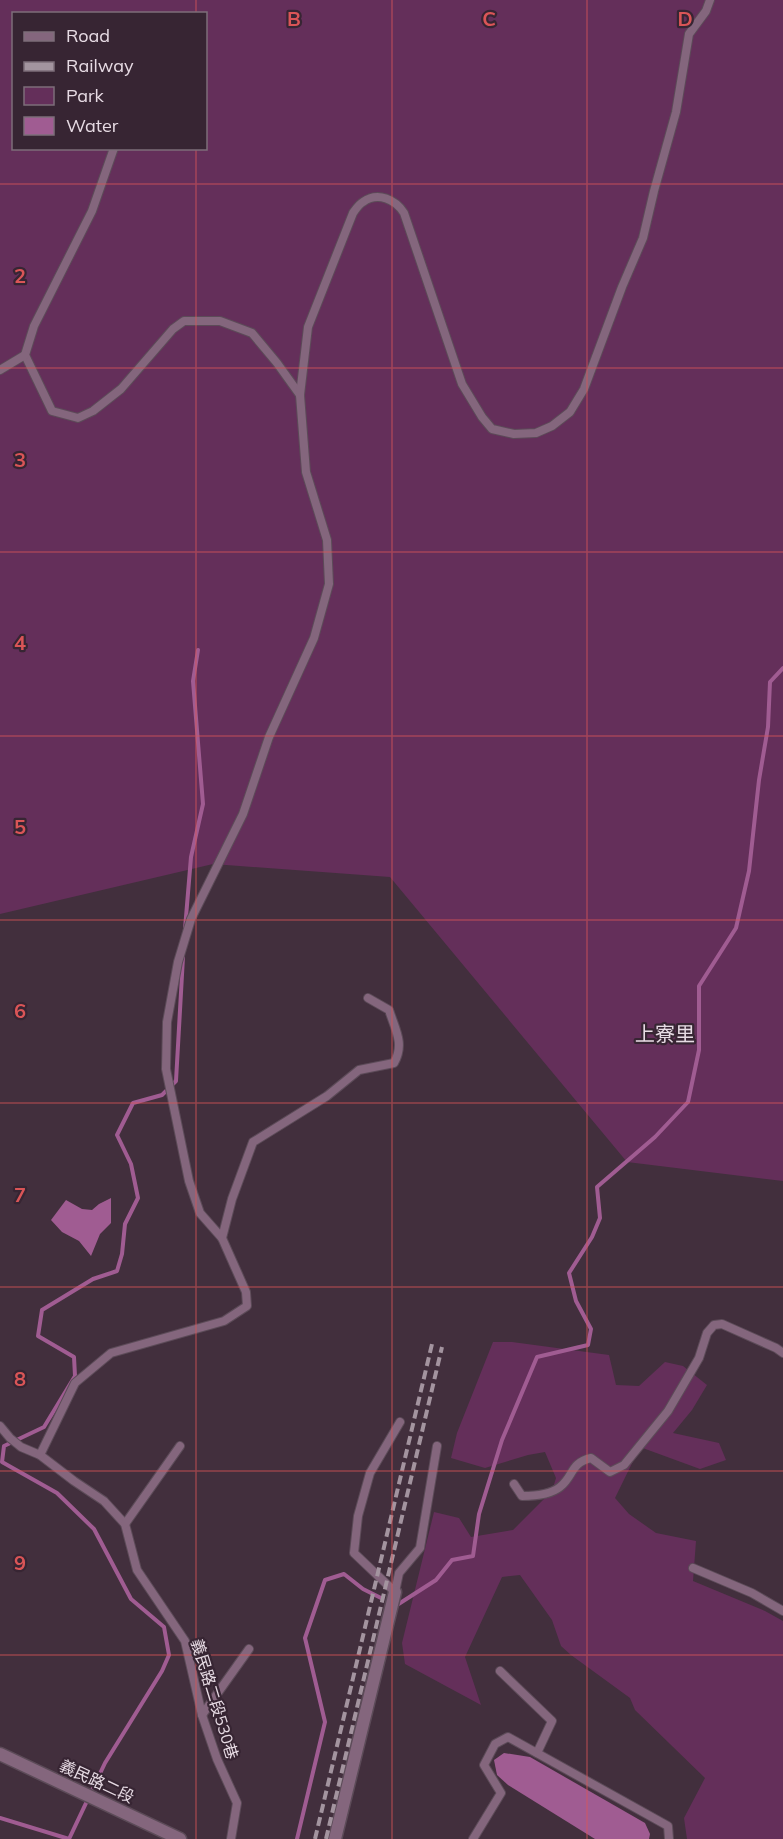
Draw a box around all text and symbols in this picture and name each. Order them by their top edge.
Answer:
text: B [287,6,301,31]
text: C [482,6,496,31]
text: D [677,6,693,31]
legend [12,12,207,150]
text: Road [66,24,110,47]
text: Railway [66,54,134,77]
text: Park [66,84,105,107]
text: Water [66,114,119,137]
text: 2 [14,263,26,288]
text: 3 [14,447,26,472]
text: 4 [14,630,26,655]
text: 5 [14,814,26,839]
text: 6 [14,998,26,1023]
district label: 上寮里 [635,1021,695,1046]
text: 7 [14,1182,26,1207]
text: 8 [14,1366,26,1391]
text: 9 [14,1550,26,1575]
street label: 義民路二段530巷 [187,1636,243,1762]
street label: 義民路二段 [57,1755,137,1807]

